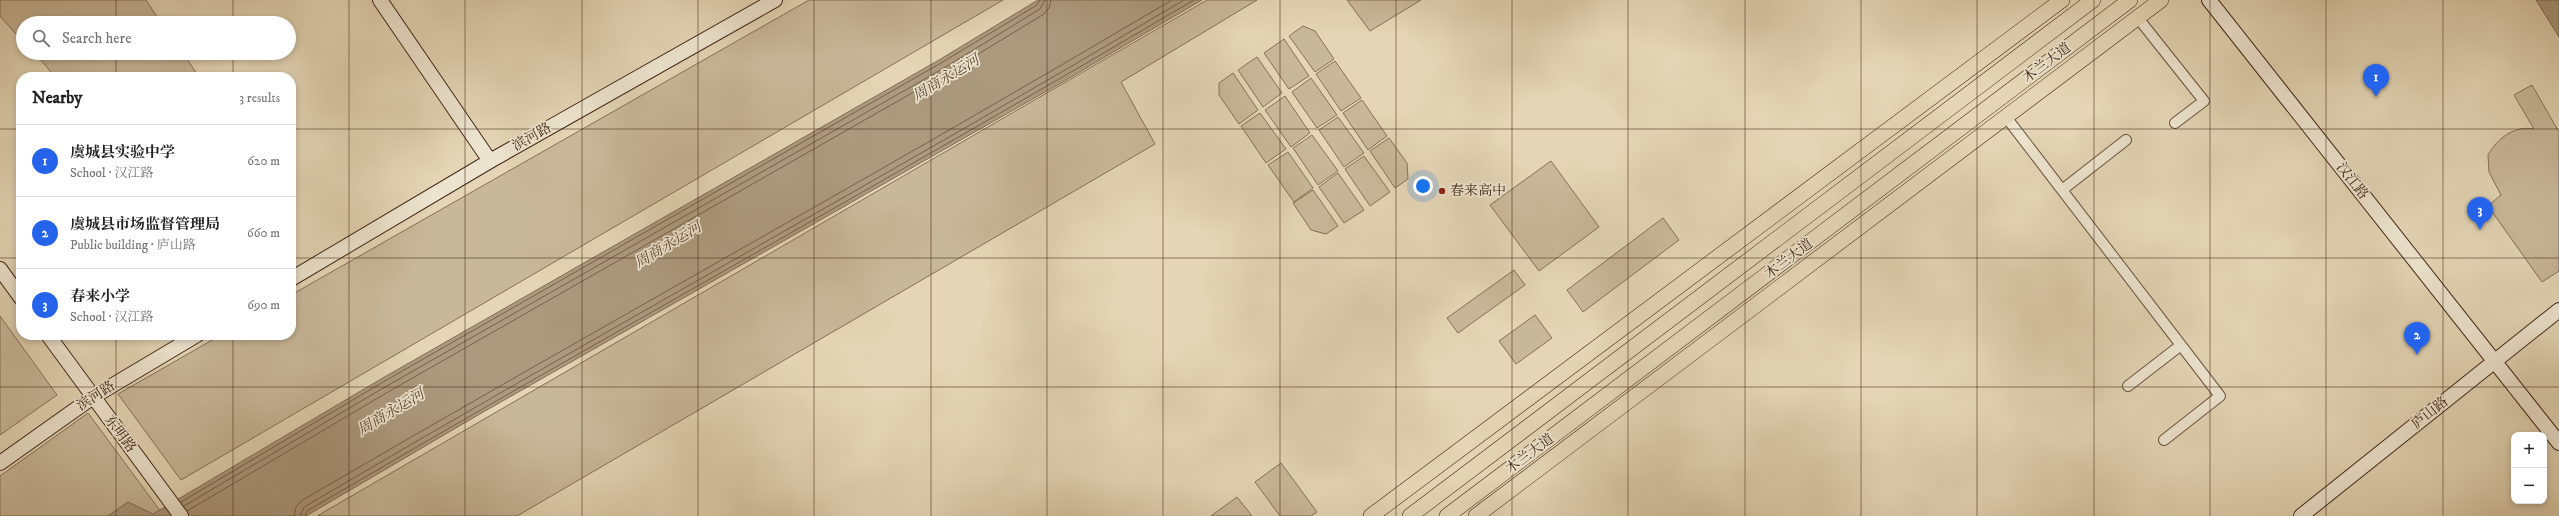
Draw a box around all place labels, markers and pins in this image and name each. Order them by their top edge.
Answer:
pin: 1 [2363,64,2389,97]
place label: 春来高中 [1450,182,1506,200]
marker: 春来高中 [1437,186,1447,196]
pin: 3 [2467,197,2493,230]
pin: 2 [2404,322,2430,355]

